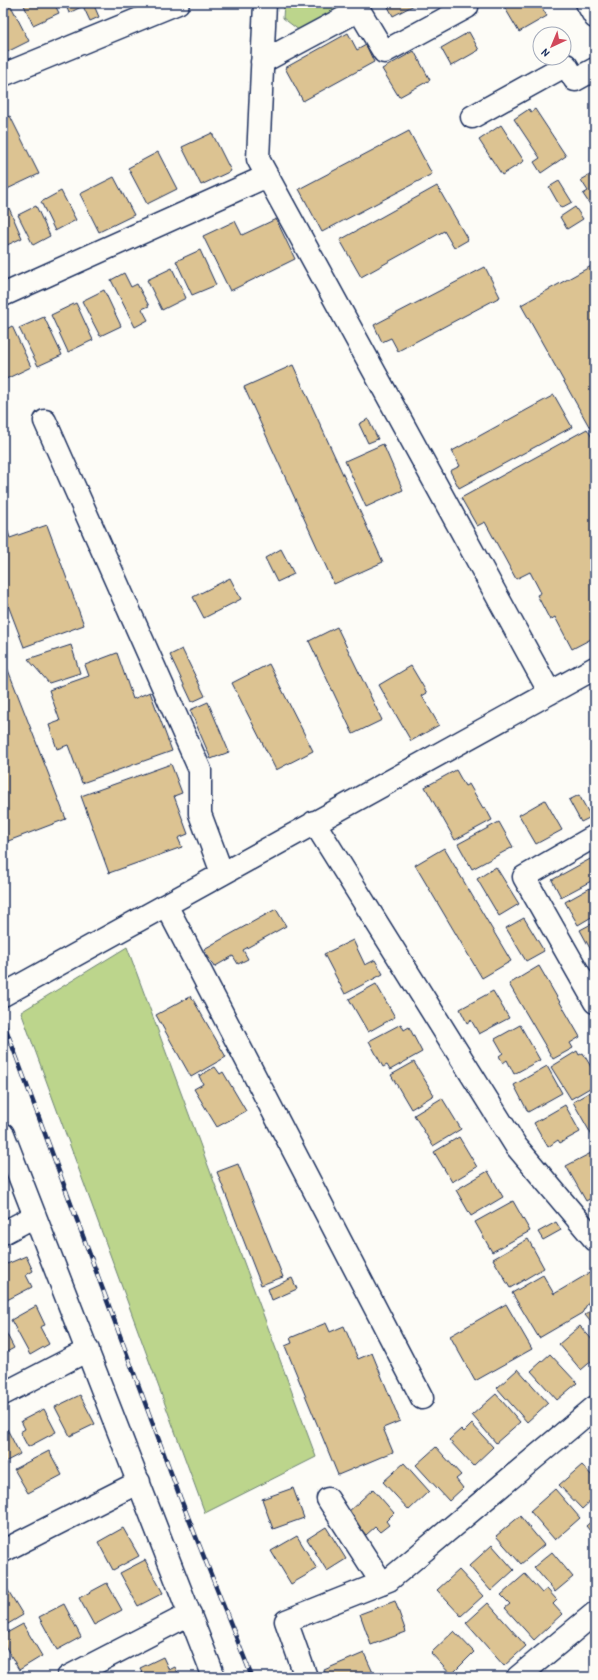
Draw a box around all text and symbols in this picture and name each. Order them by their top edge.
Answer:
north arrow [532,26,572,66]
text: N [538,46,552,60]

